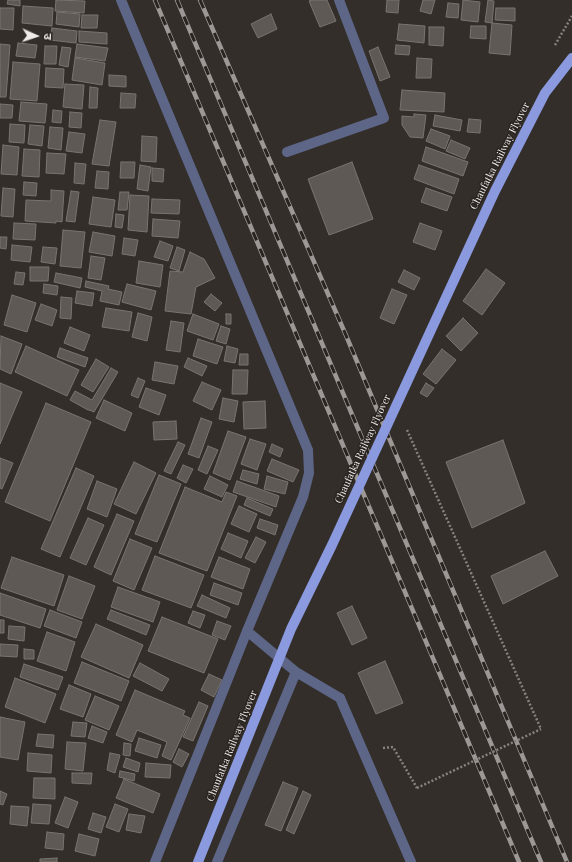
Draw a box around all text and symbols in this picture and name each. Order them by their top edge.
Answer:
north arrow [16,16,56,56]
text: उ [41,33,56,40]
street label: Chaufatka Railway Flyover [468,100,532,212]
street label: Chaufatka Railway Flyover [332,393,394,505]
street label: Chaufatka Railway Flyover [204,689,260,803]

